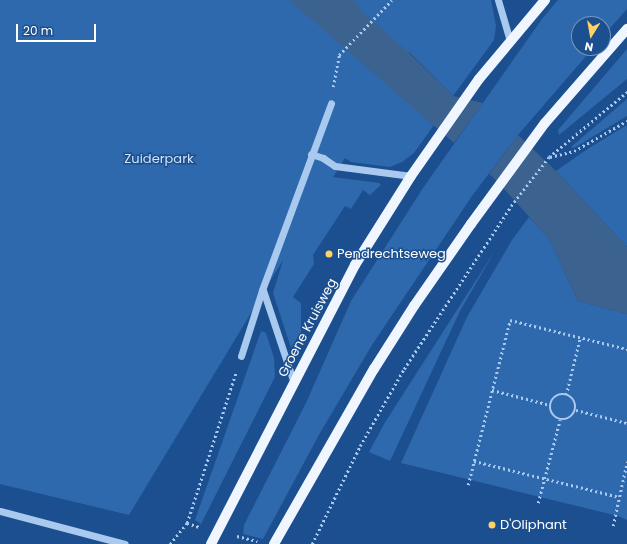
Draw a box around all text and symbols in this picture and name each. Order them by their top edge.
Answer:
scale bar [18,16,98,42]
north arrow [571,16,611,56]
text: 20 m [23,22,53,39]
text: N [583,38,594,55]
park label: Zuiderpark [124,151,194,167]
place label: Pendrechtseweg [337,246,446,262]
marker: Pendrechtseweg [324,249,334,259]
street label: Groene Kruisweg [275,276,341,380]
place label: D'Oliphant [500,517,567,533]
marker: D'Oliphant [487,520,497,530]

